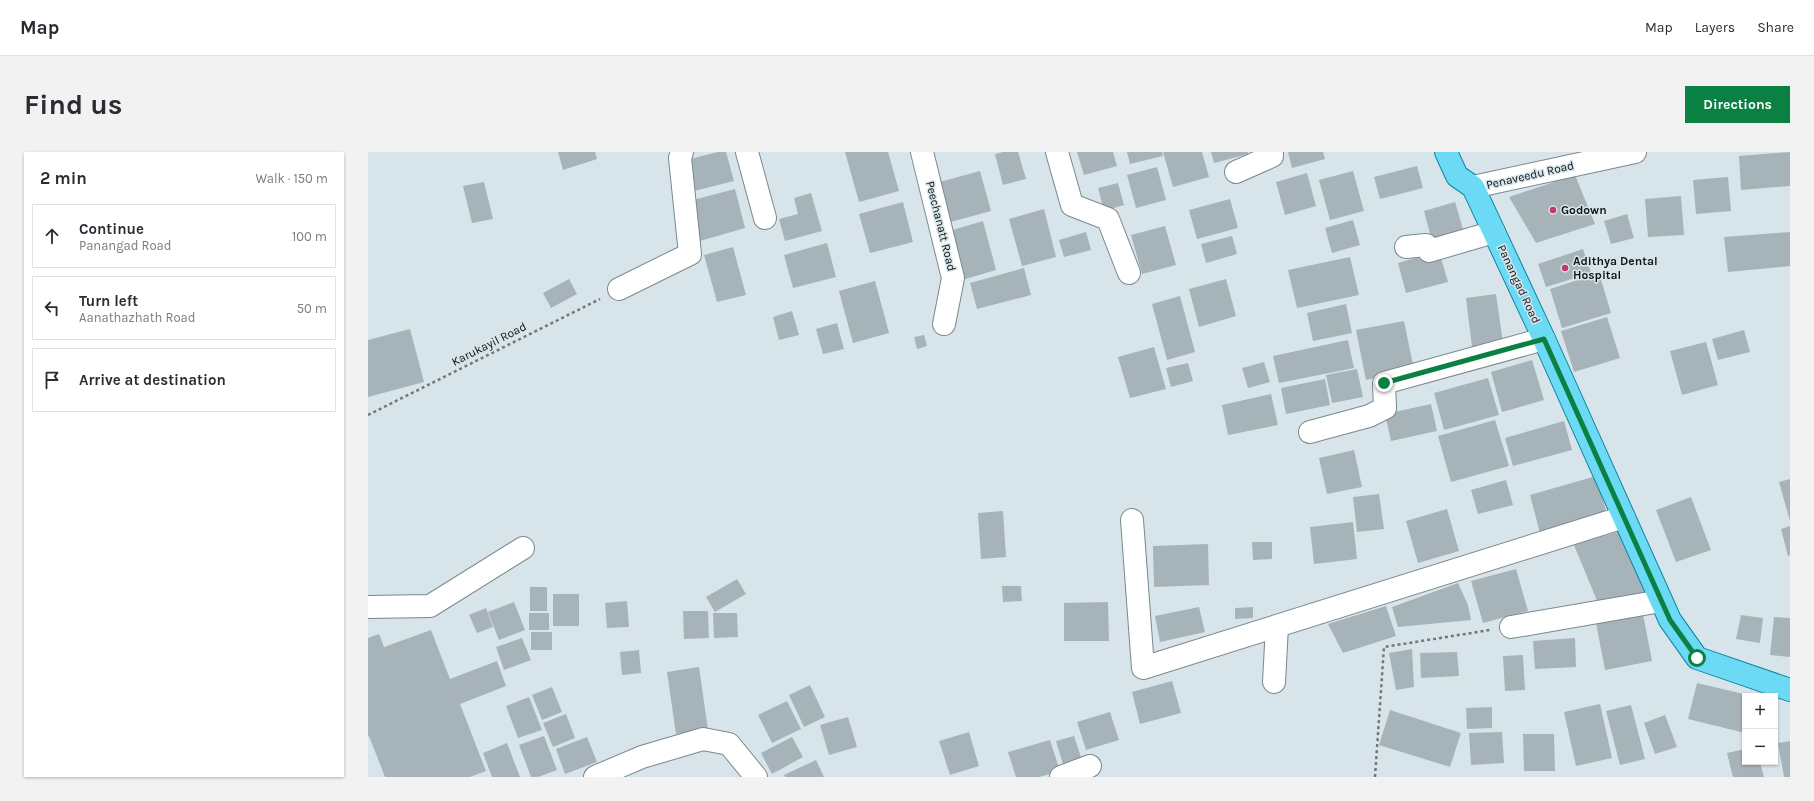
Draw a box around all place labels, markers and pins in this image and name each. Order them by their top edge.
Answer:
place label: Godown [1561,203,1607,217]
marker: Godown [1548,205,1558,215]
place label: Adithya Dental Hospital [1573,254,1658,282]
marker: Adithya Dental Hospital [1560,263,1570,273]

